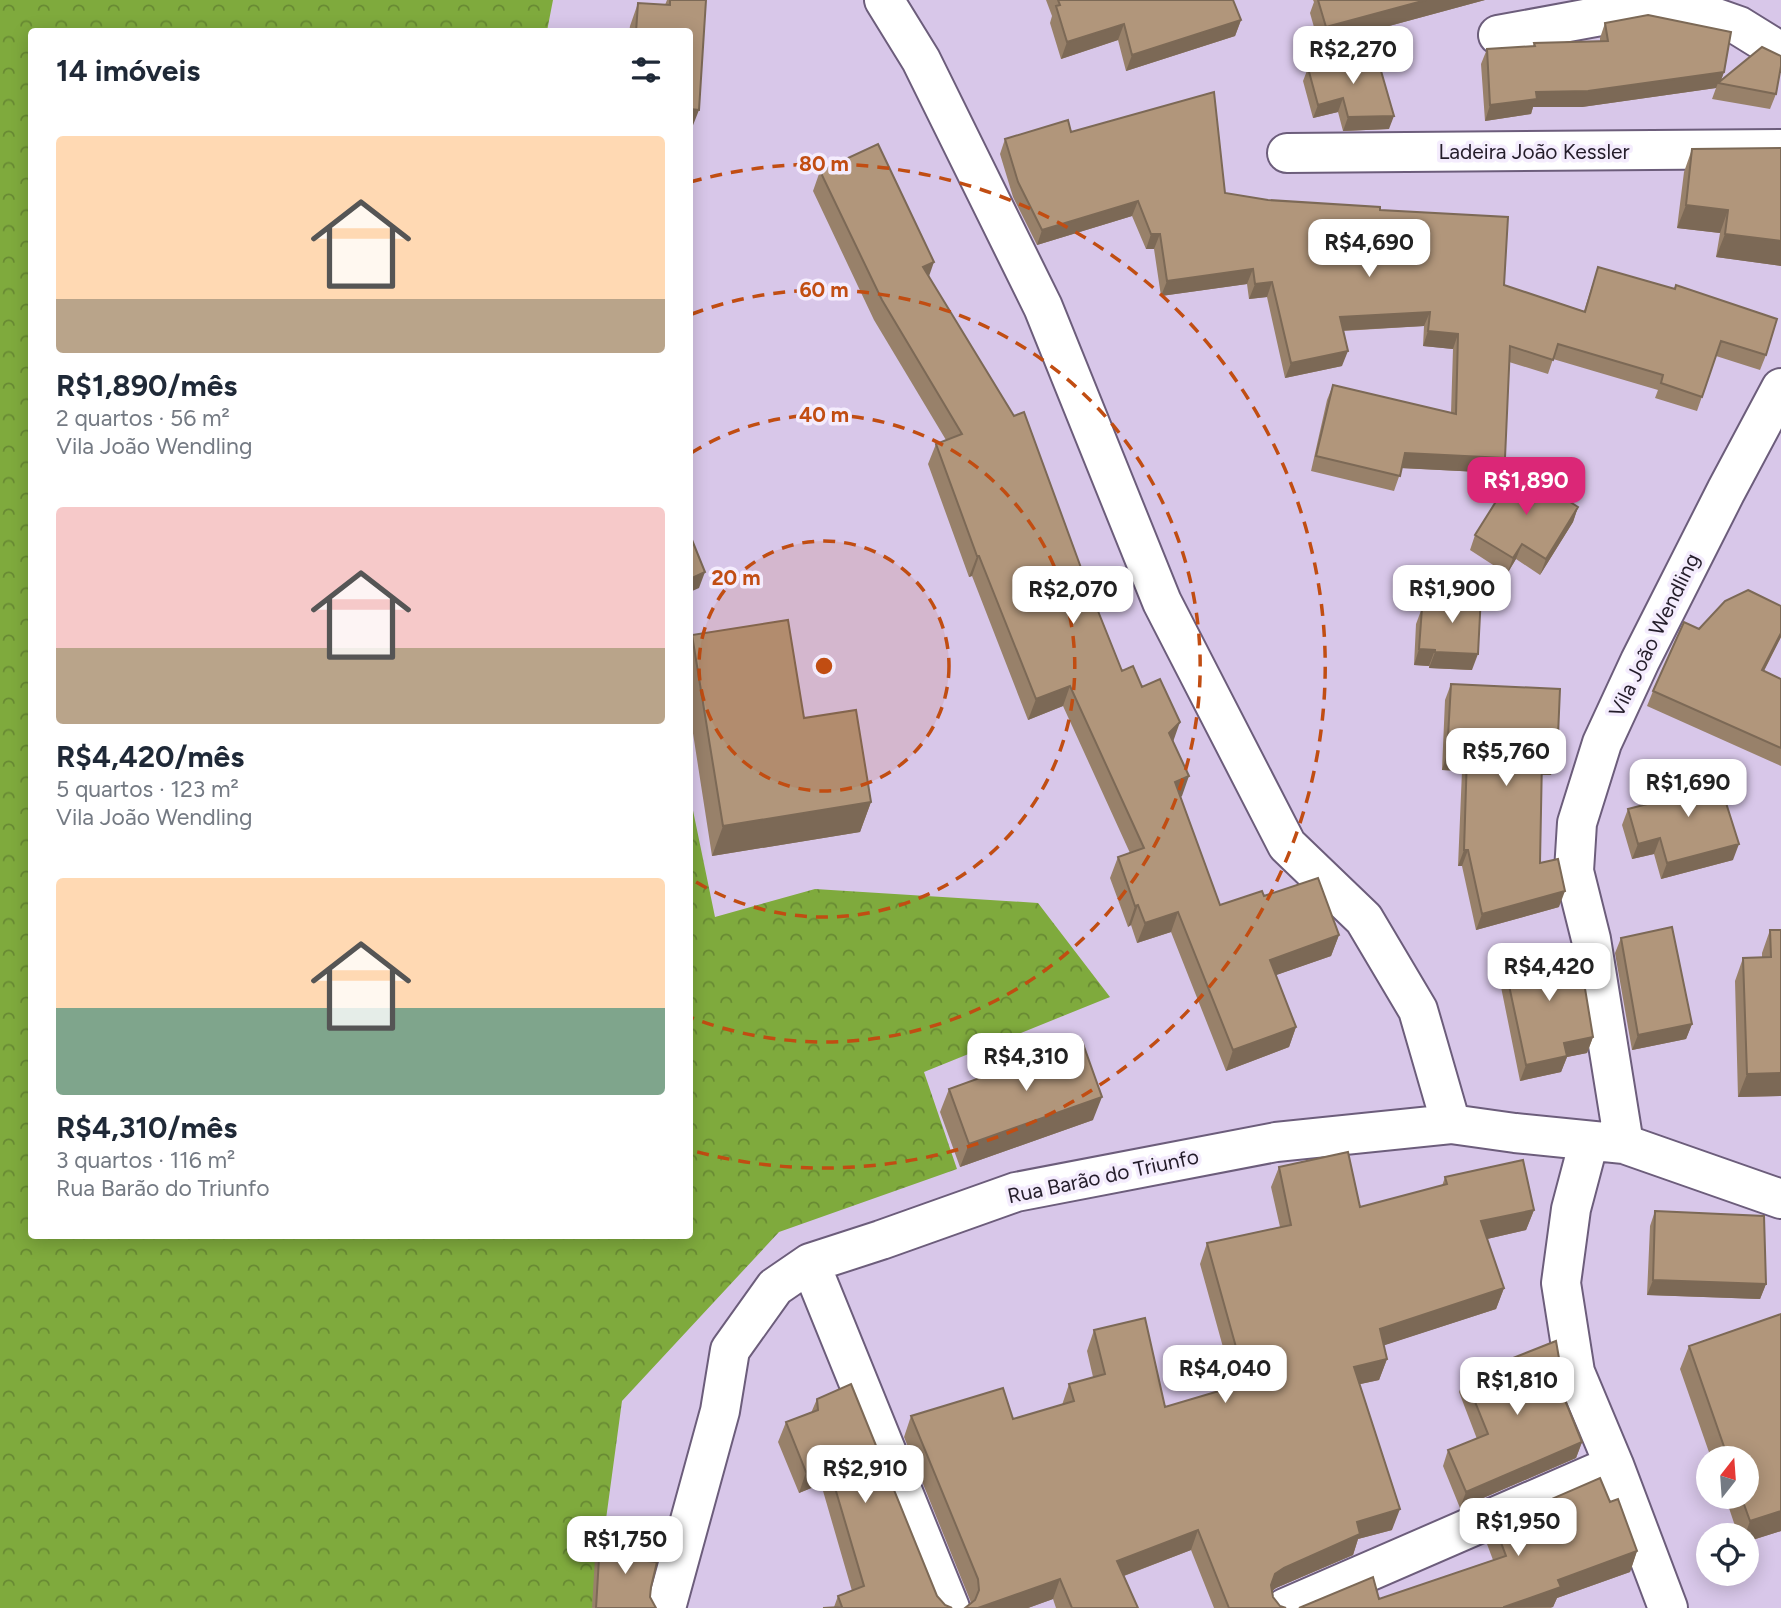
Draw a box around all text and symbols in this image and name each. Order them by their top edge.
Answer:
pin: R$2,270 [1288,27,1418,86]
text: R$2,270 [1309,35,1397,63]
icon: filters [627,51,665,89]
text: 14 imóveis [56,52,200,89]
street label: Ladeira João Kessler [1438,139,1630,164]
text: 80 m [799,151,849,176]
icon: home [298,181,424,307]
pin: R$4,690 [1304,219,1434,279]
text: R$4,690 [1324,228,1414,256]
text: 60 m [799,277,849,302]
text: R$1,890/mês [56,367,237,404]
text: 40 m [799,402,849,427]
text: 2 quartos · 56 m² [56,404,230,432]
text: Vila João Wendling [56,432,252,460]
pin: R$1,890 [1461,458,1591,517]
text: R$1,890 [1483,466,1569,494]
street label: Vila João Wendling [1603,549,1705,721]
icon: home [298,552,424,678]
text: 20 m [711,565,761,590]
pin: R$2,070 [1008,566,1138,626]
pin: R$1,900 [1387,566,1517,625]
text: R$1,900 [1409,574,1495,602]
text: R$2,070 [1028,575,1118,603]
centre of rings [812,654,836,678]
pin: R$5,760 [1441,728,1571,788]
text: R$5,760 [1462,737,1550,765]
text: R$4,420/mês [56,738,244,775]
pin: R$1,690 [1623,760,1753,819]
text: R$1,690 [1646,768,1730,796]
text: 5 quartos · 123 m² [56,775,239,803]
text: Vila João Wendling [56,803,252,831]
icon: home [298,923,424,1049]
pin: R$4,420 [1484,944,1614,1003]
text: R$4,420 [1504,952,1594,980]
pin: R$4,310 [961,1034,1091,1093]
text: R$4,310 [983,1042,1069,1070]
text: R$4,310/mês [56,1109,237,1146]
street label: Rua Barão do Triunfo [1005,1144,1201,1208]
text: 3 quartos · 116 m² [56,1146,235,1174]
text: Rua Barão do Triunfo [56,1174,270,1202]
pin: R$4,040 [1160,1346,1290,1405]
text: R$4,040 [1179,1354,1271,1382]
pin: R$1,810 [1452,1358,1582,1417]
text: R$1,810 [1476,1366,1558,1394]
pin: R$2,910 [800,1446,930,1505]
north arrow [1696,1446,1759,1508]
map controls [1696,1446,1759,1586]
text: R$2,910 [823,1454,907,1482]
pin: R$1,950 [1453,1498,1583,1558]
text: R$1,950 [1476,1507,1560,1535]
pin: R$1,750 [560,1516,690,1576]
button: locate [1696,1523,1759,1586]
text: R$1,750 [583,1525,667,1553]

